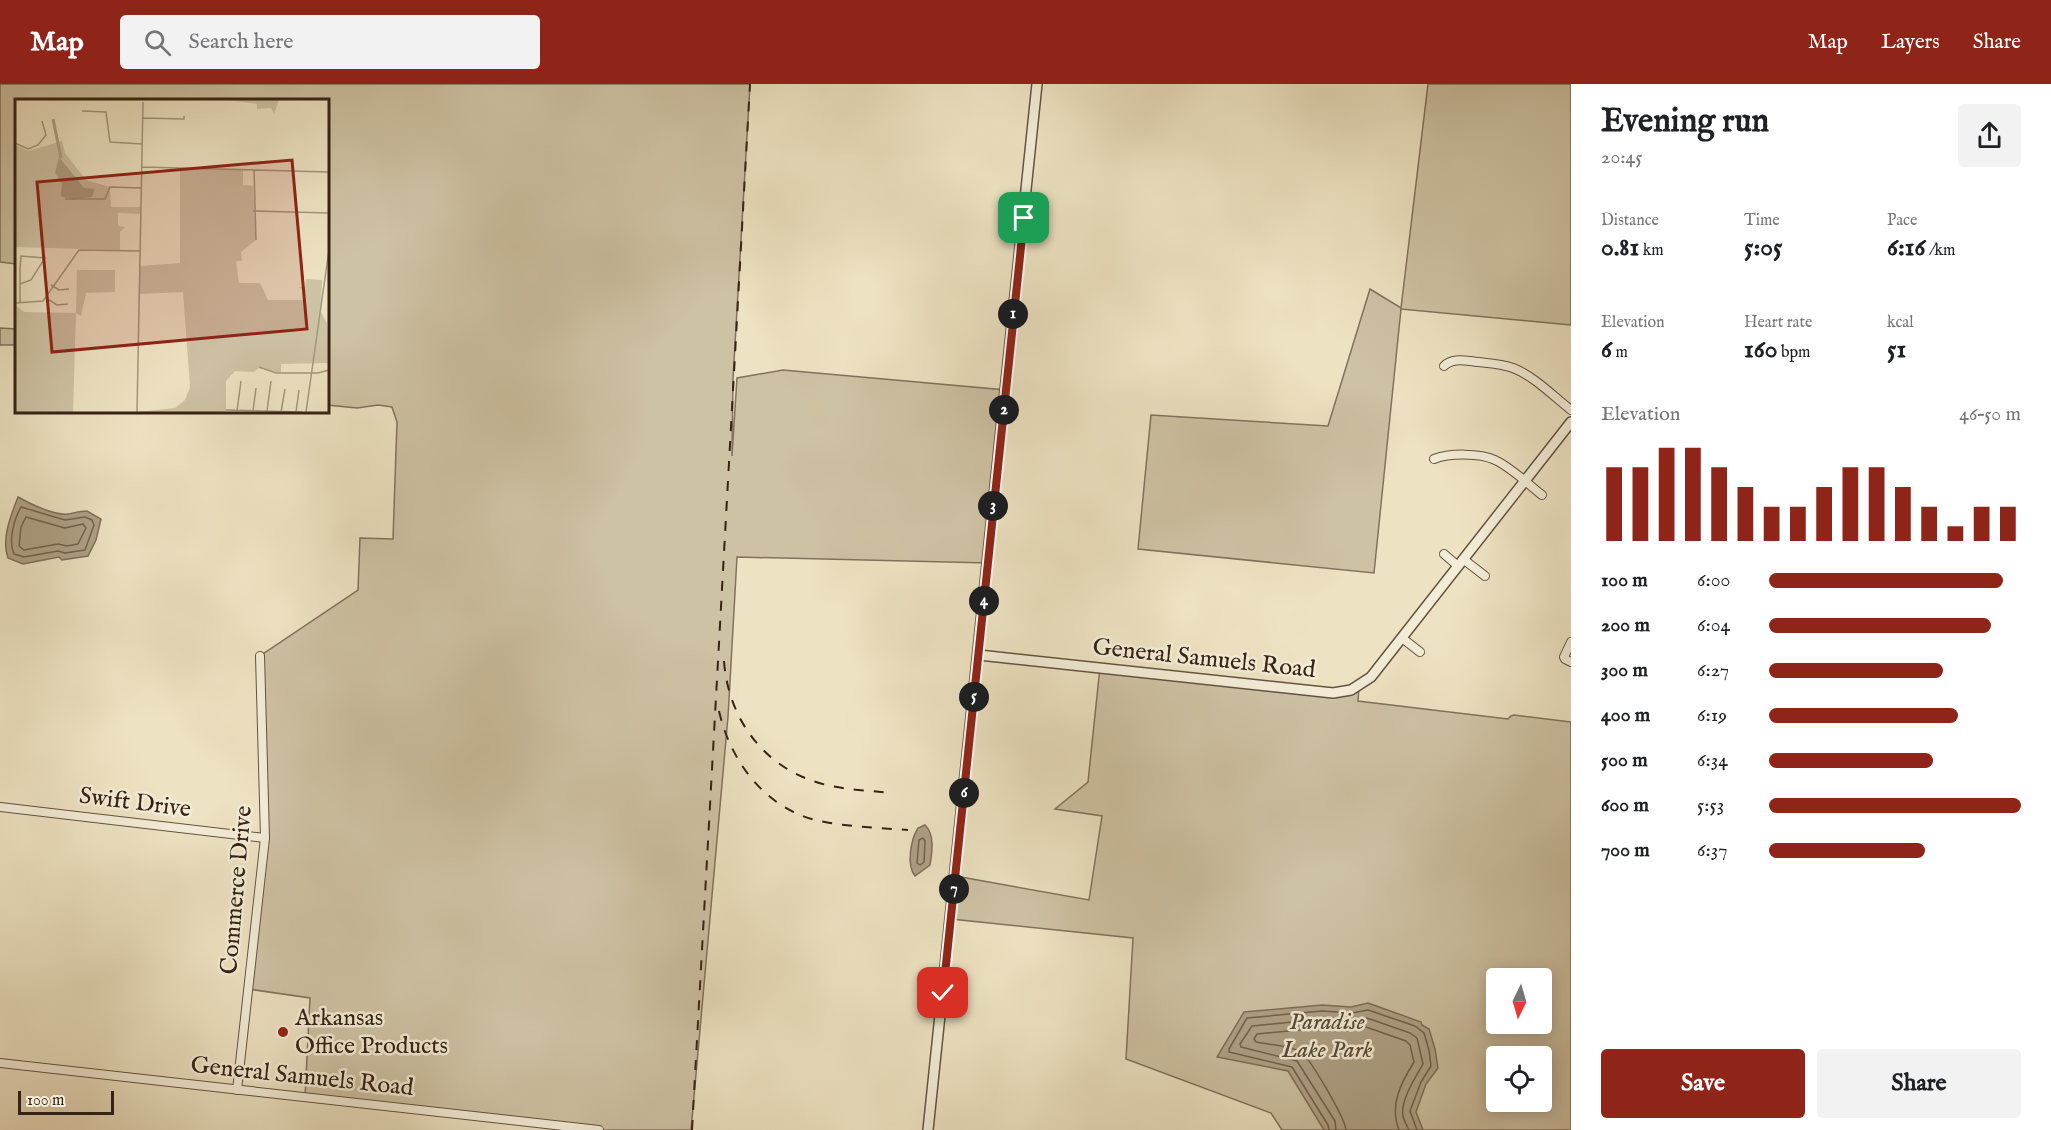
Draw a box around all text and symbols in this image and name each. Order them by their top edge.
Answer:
search box [120,15,540,69]
text: Map [30,25,84,60]
icon: search [141,26,174,59]
text: Search here [189,28,293,56]
text: Map [1808,29,1848,56]
text: Layers [1881,29,1940,56]
text: Share [1973,29,2021,56]
inset map [15,99,328,412]
text: Evening run [1601,101,1769,143]
button: share [1958,104,2021,167]
text: 20:45 [1601,145,1642,170]
pin [998,192,1049,243]
icon: arrive [1007,201,1040,234]
text: Distance [1601,211,1659,231]
text: Time [1744,211,1780,231]
text: Pace [1887,211,1917,231]
text: 0.81 [1601,231,1639,264]
text: 5:05 [1744,231,1782,264]
text: 6:16 [1887,231,1925,264]
text: km [1639,241,1664,261]
text: /km [1925,241,1955,261]
pin: 1 [998,299,1028,329]
text: 1 [1010,304,1016,324]
text: Elevation [1601,313,1664,333]
text: Heart rate [1744,313,1812,333]
text: kcal [1887,313,1914,333]
text: 6 [1601,333,1612,366]
text: 160 [1744,333,1777,366]
text: 51 [1887,333,1906,366]
text: m [1612,343,1628,363]
text: bpm [1777,343,1810,363]
pin: 2 [989,395,1019,425]
text: 2 [1000,400,1008,420]
text: Elevation [1601,402,1680,427]
text: 46–50 m [1959,402,2021,427]
pin: 3 [978,491,1008,521]
text: 3 [990,496,996,516]
text: 100 m [1601,568,1648,593]
text: 6:00 [1697,568,1730,593]
pin: 4 [969,586,999,616]
text: 4 [980,591,988,611]
text: 200 m [1601,613,1650,638]
text: 6:04 [1697,613,1730,638]
street label: General Samuels Road [1091,632,1317,686]
text: 300 m [1601,658,1648,683]
text: 6:27 [1697,658,1729,683]
pin: 5 [959,682,989,712]
text: 5 [971,687,977,707]
text: 400 m [1601,703,1650,728]
text: 6:19 [1697,703,1727,728]
text: 500 m [1601,748,1648,773]
text: 6:34 [1697,748,1728,773]
pin: 6 [949,778,979,808]
street label: Swift Drive [77,781,193,825]
text: 6 [961,783,967,803]
text: 600 m [1601,793,1649,818]
text: 5:53 [1697,793,1724,818]
street label: Commerce Drive [214,804,260,976]
text: 700 m [1601,838,1650,863]
text: 6:37 [1697,838,1728,863]
pin: 7 [939,874,969,904]
text: 7 [950,879,958,899]
pin [917,967,968,1018]
north arrow [1486,968,1552,1034]
map controls [1486,968,1552,1112]
icon: check [926,976,959,1009]
place label: Arkansas Office Products [294,1003,448,1062]
park label: Paradise Lake Park [1281,1007,1373,1066]
marker: Arkansas Office Products [276,1025,290,1039]
button: locate [1486,1046,1552,1112]
button: Save [1601,1049,1805,1118]
button: Share [1817,1049,2021,1118]
street label: General Samuels Road [189,1050,415,1104]
scale bar [18,1088,114,1116]
text: 100 m [27,1091,64,1111]

